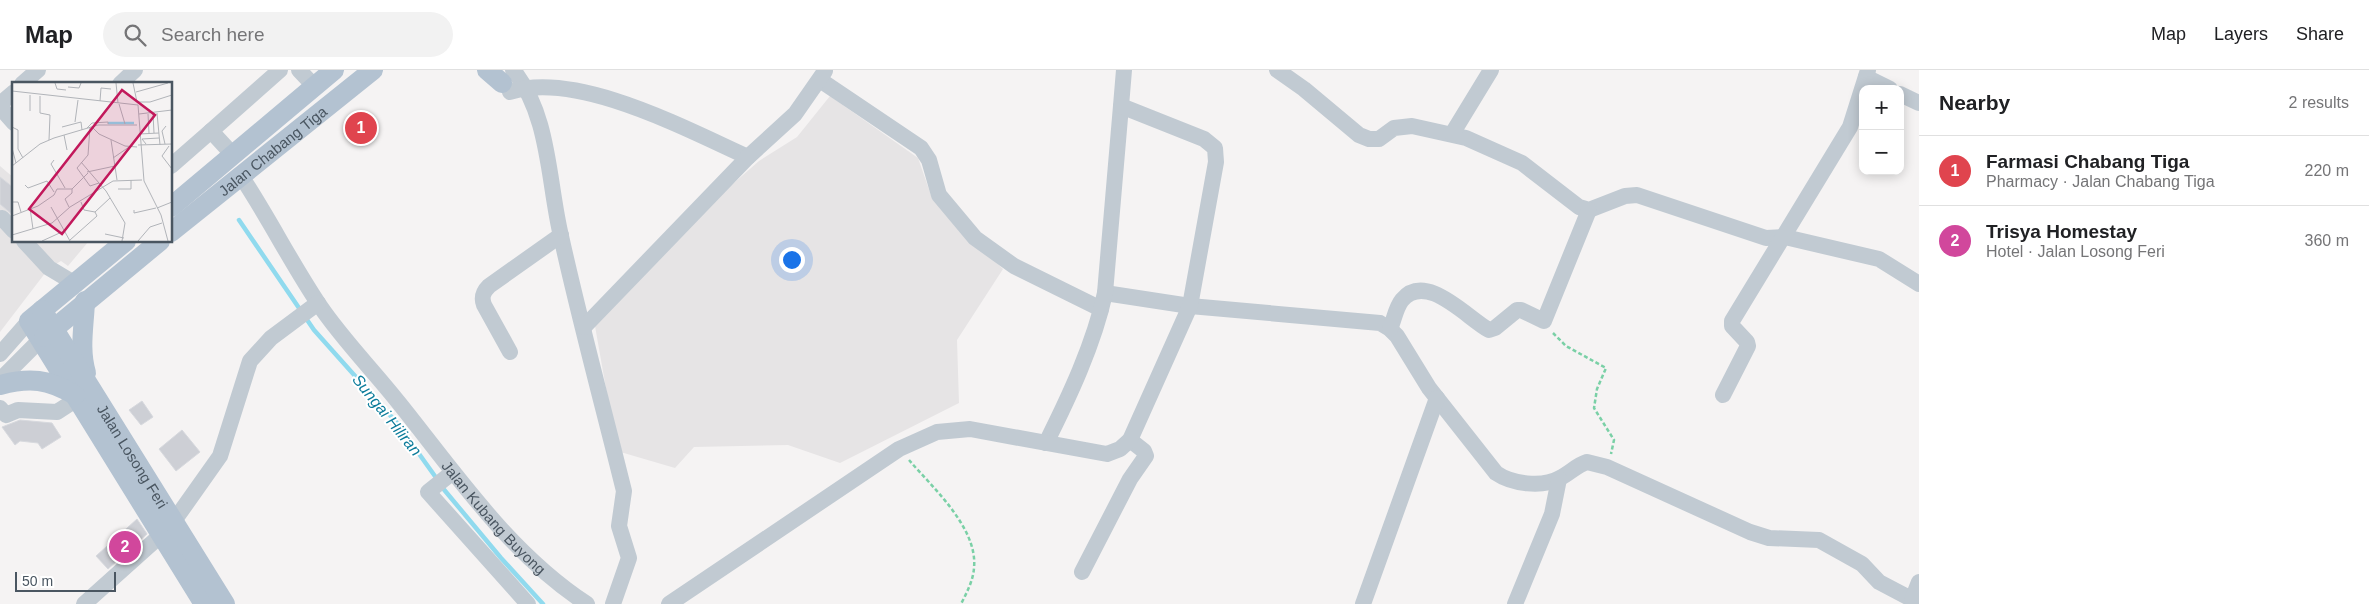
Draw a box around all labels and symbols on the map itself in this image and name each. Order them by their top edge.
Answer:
inset map [12,82,172,242]
street label: Jalan Chabang Tiga [215,102,330,199]
pin: 1 [345,109,377,147]
your location [779,247,805,273]
water label: Sungai Hiliran [349,371,425,459]
street label: Jalan Losong Feri [94,401,172,511]
street label: Jalan Kubang Buyong [439,457,549,577]
pin: 2 [109,528,141,566]
scale bar [15,569,116,592]

